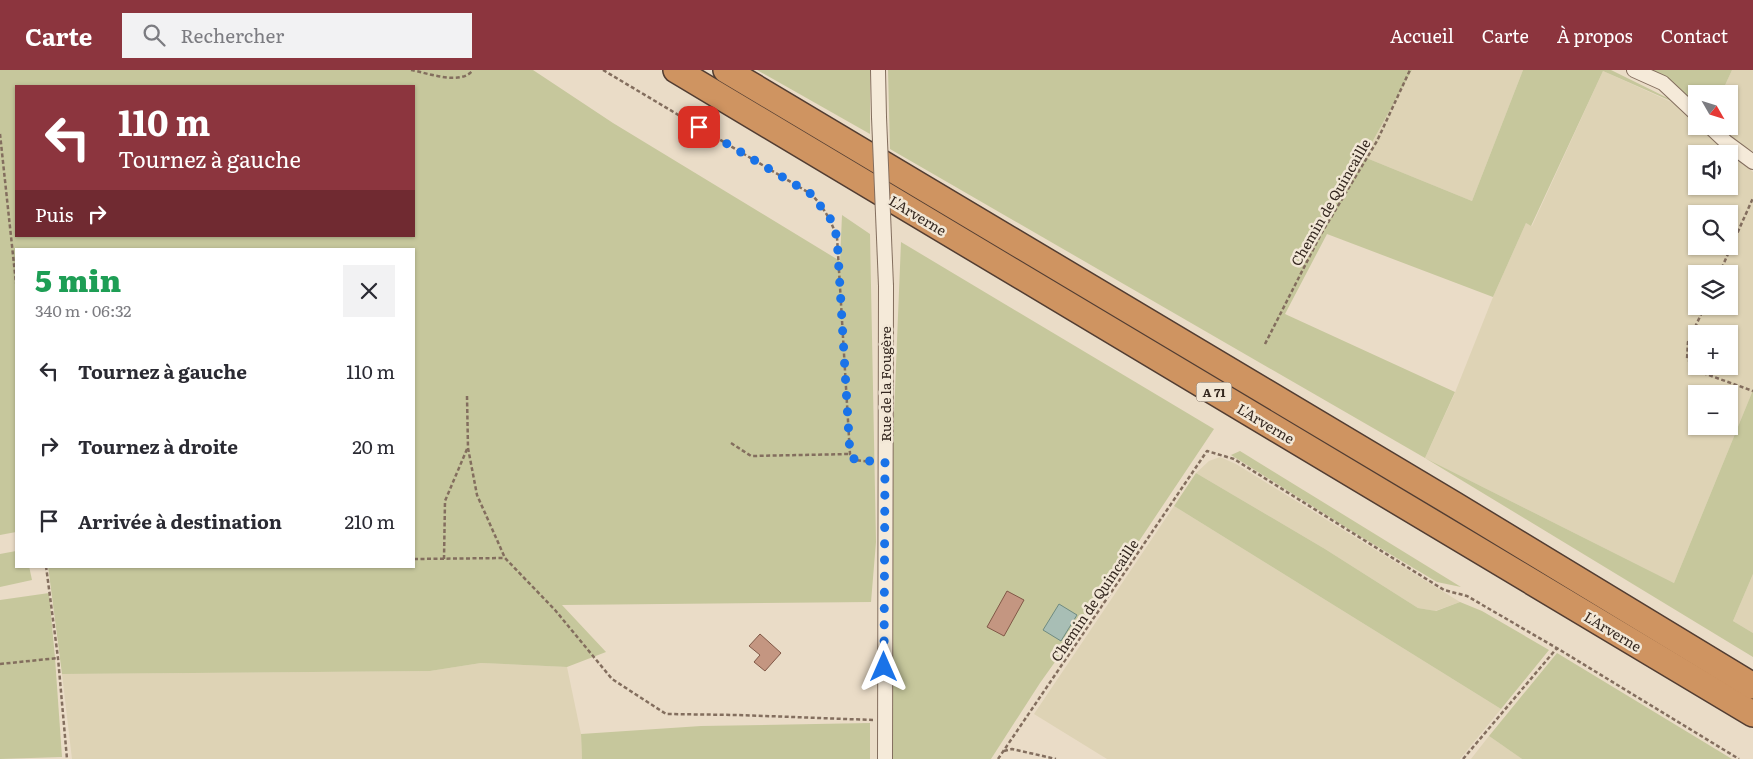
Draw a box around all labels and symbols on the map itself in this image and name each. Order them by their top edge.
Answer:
north arrow [1688,85,1738,135]
pin [678,106,720,148]
street label: Chemin de Quincaille [1285,135,1375,269]
street label: L'Arverne [886,190,950,240]
street label: Rue de la Fougère [875,326,895,442]
road number: A 71 [1196,383,1232,402]
street label: L'Arverne [1234,398,1298,448]
street label: Chemin de Quincaille [1045,535,1143,665]
street label: L'Arverne [1581,606,1645,656]
position arrow [857,640,909,692]

